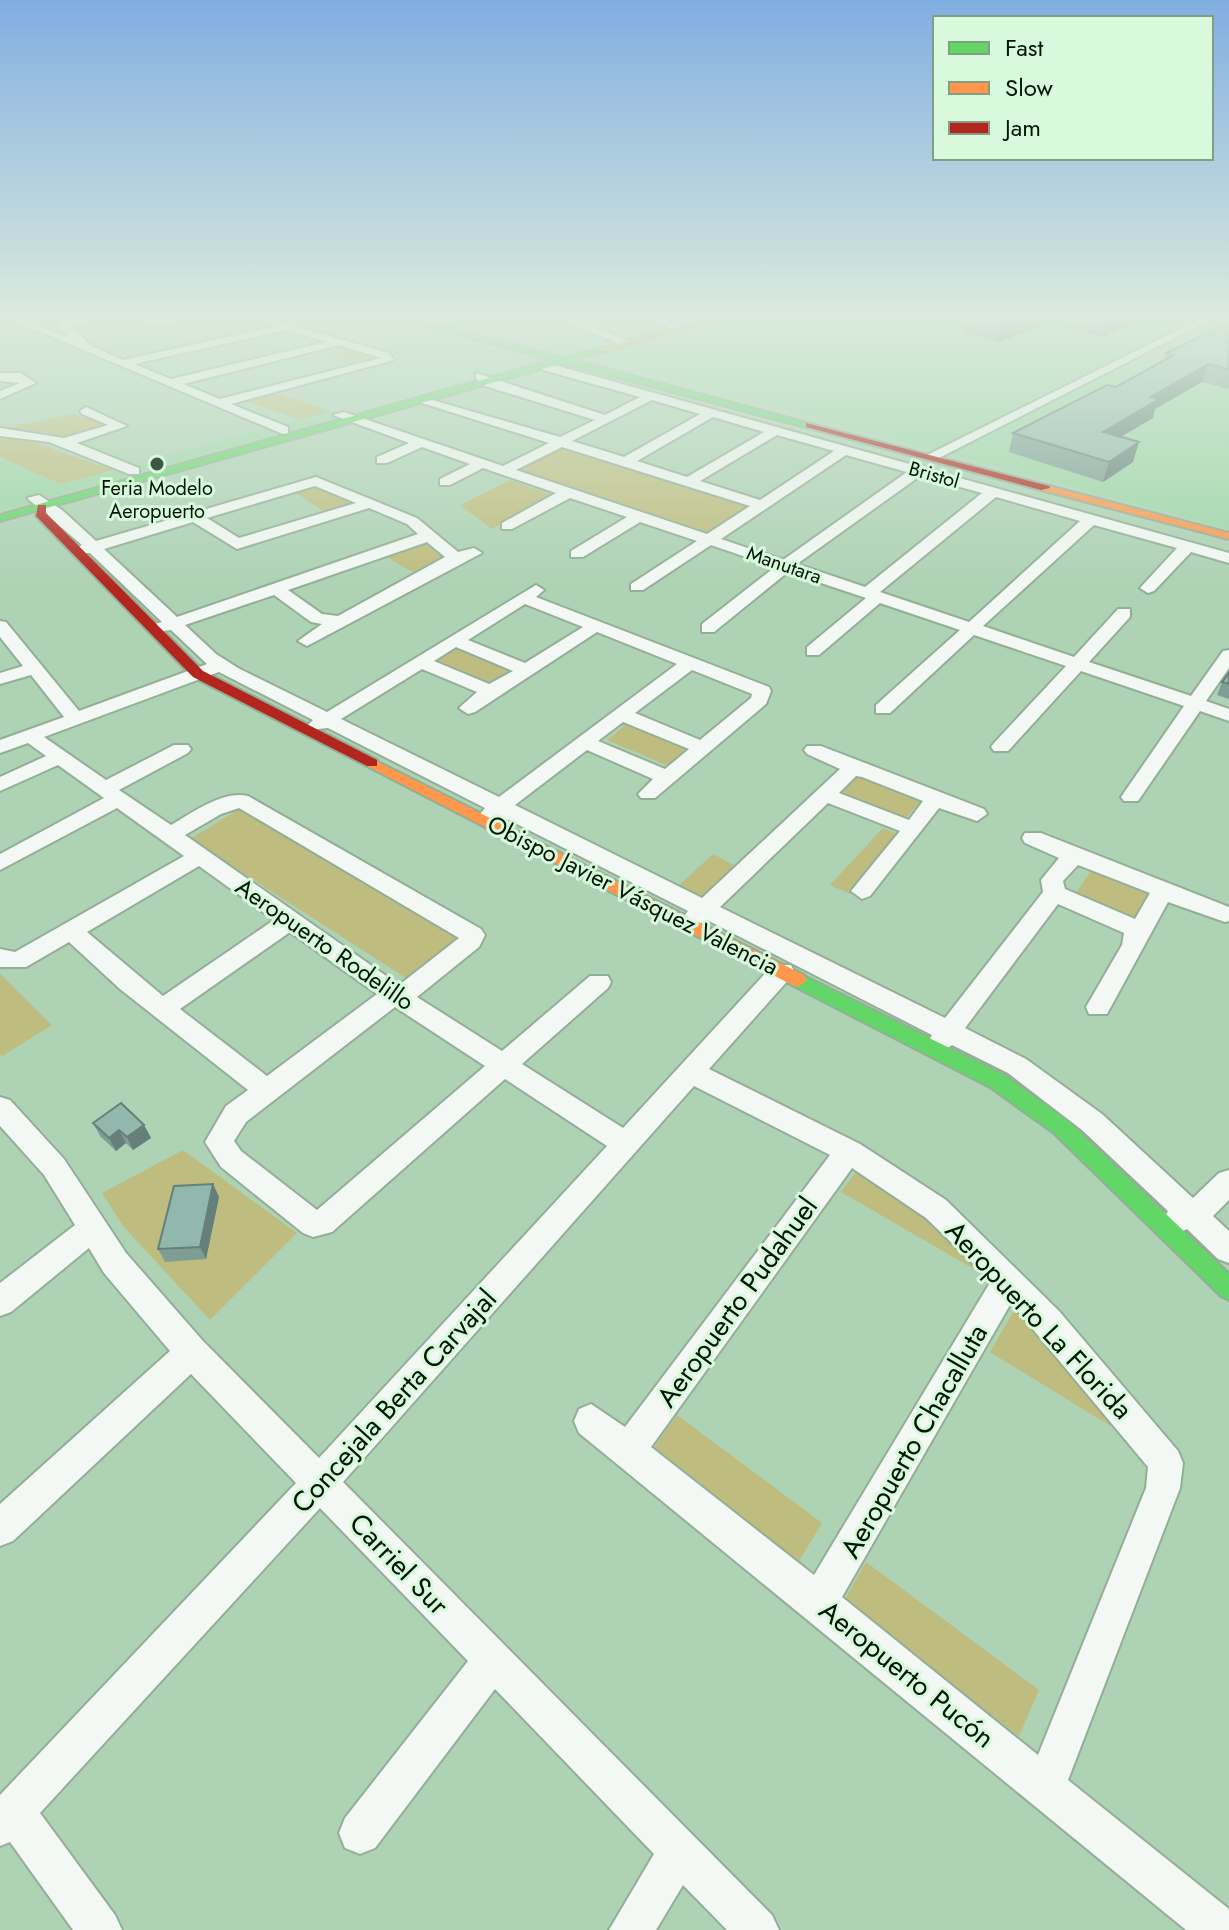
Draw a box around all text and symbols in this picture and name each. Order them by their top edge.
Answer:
legend [933,16,1213,160]
text: Fast [1005,30,1043,65]
text: Slow [1005,70,1053,105]
text: Jam [1002,110,1041,145]
street label: Bristol [905,454,963,496]
marker: Feria Modelo Aeropuerto [148,455,166,473]
place label: Feria Modelo Aeropuerto [101,474,213,526]
street label: Manutara [743,539,825,591]
street label: Obispo Javier Vásquez Valencia [481,806,785,984]
street label: Aeropuerto Rodelillo [229,869,421,1019]
street label: Aeropuerto Pudahuel [646,1188,828,1416]
street label: Aeropuerto La Florida [936,1211,1142,1429]
street label: Concejala Berta Carvajal [282,1280,506,1522]
street label: Aeropuerto Chacalluta [830,1316,998,1566]
street label: Carriel Sur [340,1504,458,1625]
street label: Aeropuerto Pucón [810,1590,1004,1758]

